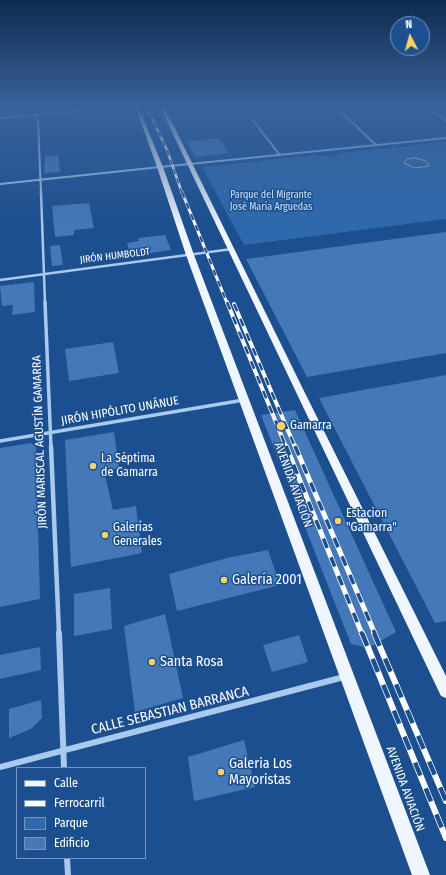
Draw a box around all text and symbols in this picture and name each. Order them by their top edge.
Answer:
north arrow [390,16,430,56]
text: N [405,18,413,31]
park label: Parque del Migrante José María Arguedas [230,189,312,212]
street label: JIRÓN HUMBOLDT [79,246,151,266]
street label: JIRÓN MARISCAL AGUSTÍN GAMARRA [30,355,50,529]
street label: JIRÓN HIPÓLITO UNÁNUE [60,394,180,428]
place label: Gamarra [290,419,332,433]
marker: Gamarra [275,420,287,432]
street label: AVENIDA AVIACIÓN [271,440,315,530]
place label: La Séptima de Gamarra [101,452,158,480]
marker: La Séptima de Gamarra [88,461,98,471]
place label: Estacion "Gamarra" [346,507,397,535]
marker: Estacion "Gamarra" [333,516,343,526]
place label: Galerías Generales [113,521,162,549]
marker: Galerías Generales [100,530,110,540]
place label: Galería 2001 [232,572,302,588]
marker: Galería 2001 [219,575,229,585]
place label: Santa Rosa [160,654,223,670]
marker: Santa Rosa [147,657,157,667]
street label: CALLE SEBASTIAN BARRANCA [90,683,250,739]
street label: AVENIDA AVIACIÓN [383,744,427,834]
place label: Galeria Los Mayoristas [229,756,292,788]
legend [16,767,146,859]
marker: Galeria Los Mayoristas [216,767,226,777]
text: Calle [54,776,78,790]
text: Ferrocarril [54,796,105,810]
text: Parque [54,816,88,830]
text: Edificio [54,836,90,850]

